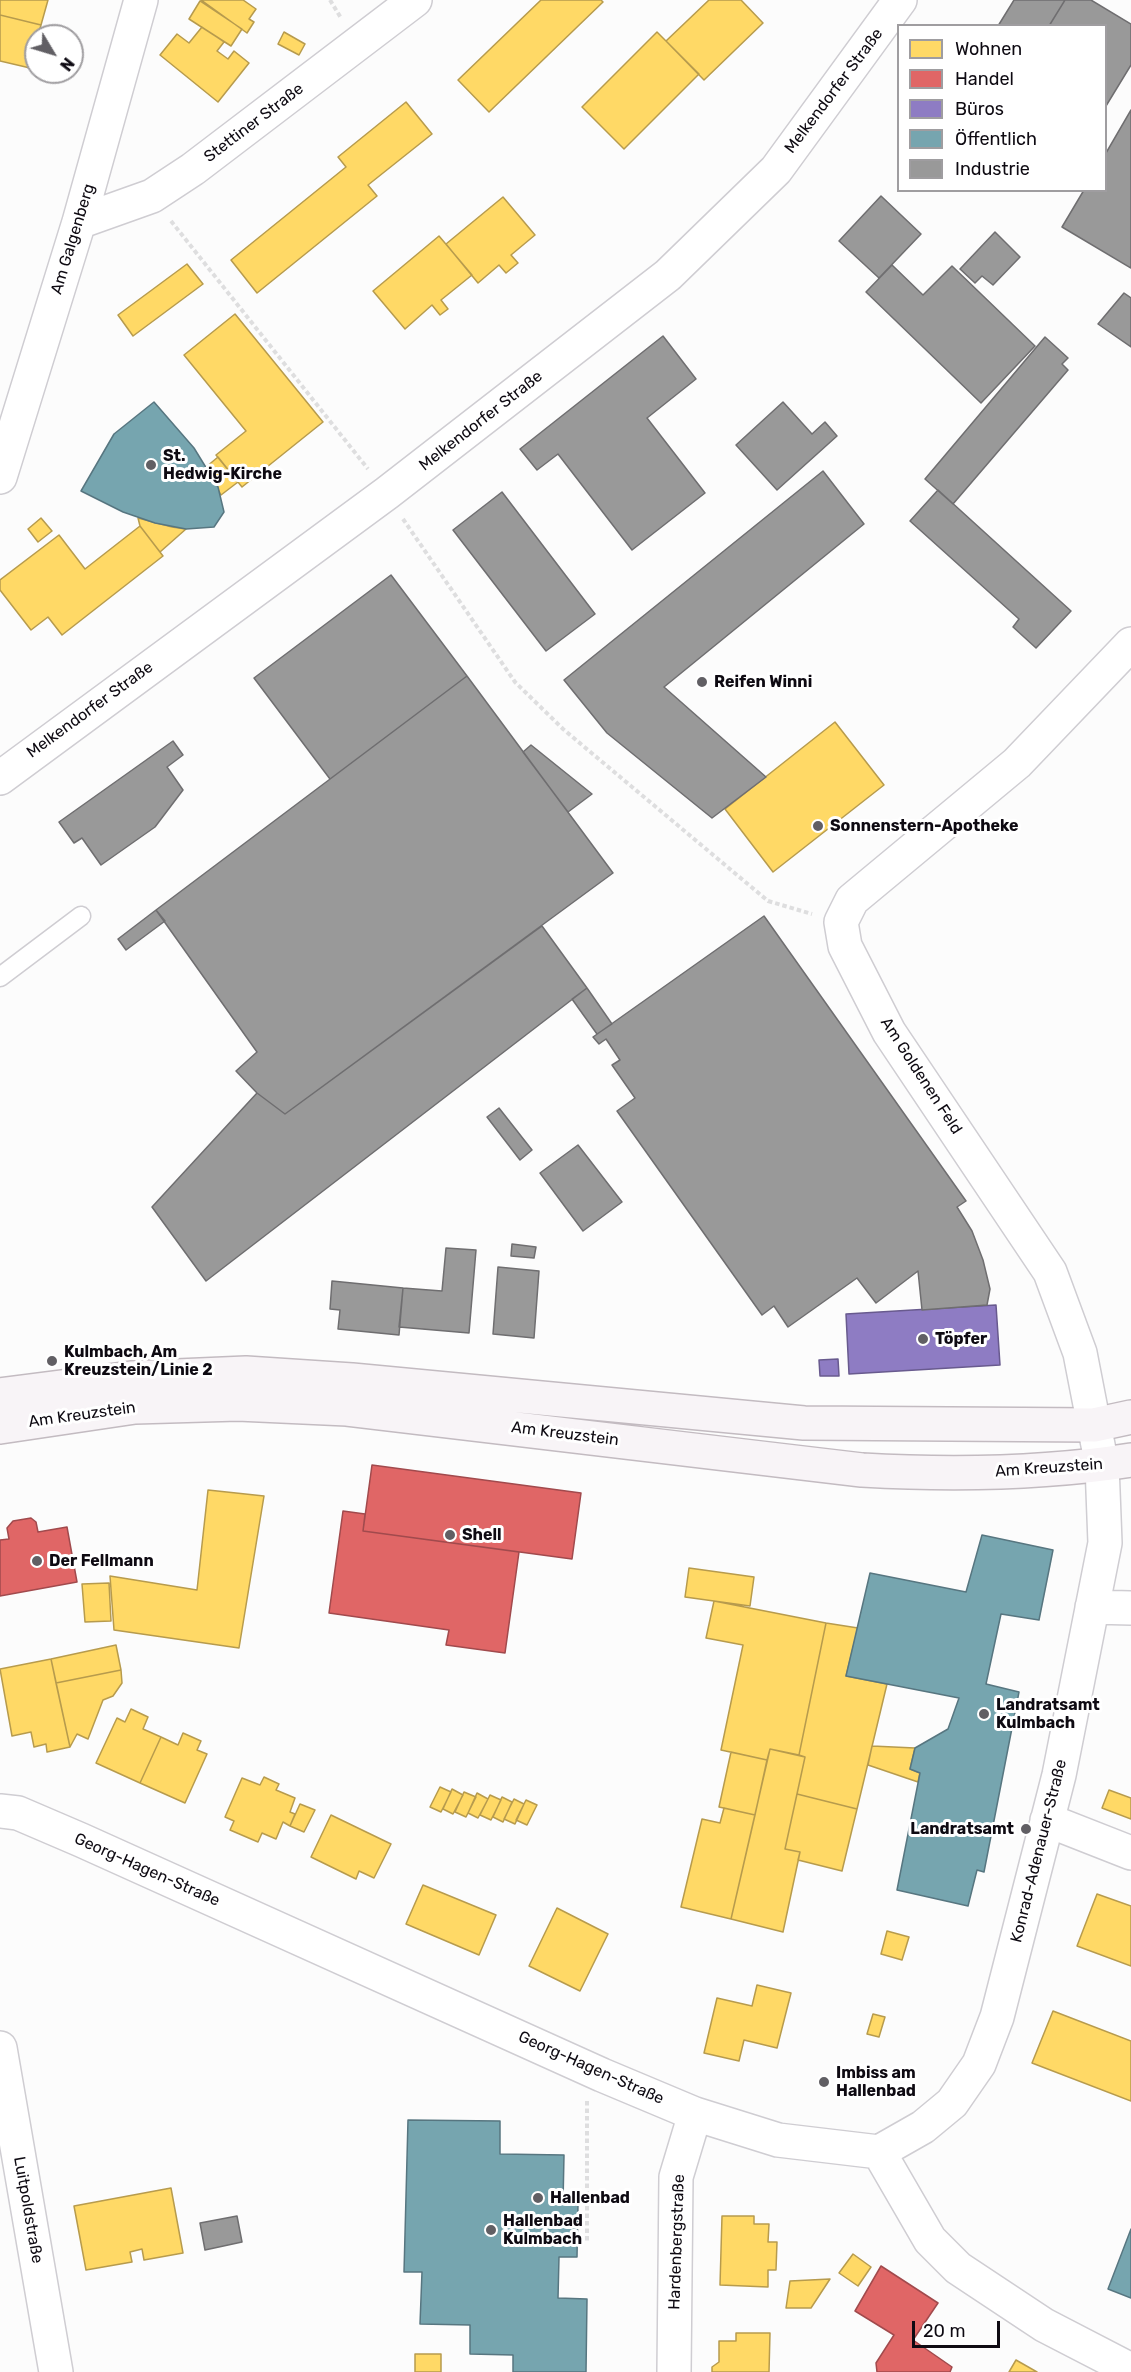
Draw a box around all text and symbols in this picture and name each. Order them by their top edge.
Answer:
north arrow [24,24,84,84]
legend [897,24,1107,192]
street label: Melkendorfer Straße [781,25,887,157]
text: Wohnen [955,38,1022,60]
text: N [56,54,78,75]
text: Handel [955,68,1014,90]
street label: Stettiner Straße [200,79,308,167]
text: Büros [955,98,1004,120]
text: Öffentlich [955,128,1037,150]
text: Industrie [955,158,1030,180]
street label: Am Galgenberg [47,181,99,297]
street label: Melkendorfer Straße [416,367,546,475]
place label: St. Hedwig-Kirche [163,446,282,484]
marker: St. Hedwig-Kirche [144,458,158,472]
street label: Melkendorfer Straße [23,658,157,762]
place label: Reifen Winni [714,672,812,692]
marker: Reifen Winni [695,675,709,689]
place label: Sonnenstern-Apotheke [830,816,1019,836]
marker: Sonnenstern-Apotheke [811,819,825,833]
street label: Am Goldenen Feld [876,1014,966,1138]
place label: Töpfer [935,1329,987,1349]
marker: Töpfer [916,1332,930,1346]
place label: Kulmbach, Am Kreuzstein/Linie 2 [64,1342,213,1380]
marker: Kulmbach, Am Kreuzstein/Linie 2 [45,1354,59,1368]
street label: Am Kreuzstein [27,1398,137,1432]
street label: Am Kreuzstein [510,1418,620,1450]
street label: Am Kreuzstein [994,1455,1104,1481]
place label: Shell [462,1525,502,1545]
marker: Shell [443,1528,457,1542]
place label: Der Fellmann [49,1551,154,1571]
marker: Der Fellmann [30,1554,44,1568]
place label: Landratsamt Kulmbach [996,1695,1100,1733]
marker: Landratsamt Kulmbach [977,1707,991,1721]
street label: Konrad-Adenauer-Straße [1007,1757,1071,1945]
place label: Landratsamt [910,1819,1014,1839]
marker: Landratsamt [1019,1822,1033,1836]
street label: Georg-Hagen-Straße [71,1829,223,1911]
street label: Georg-Hagen-Straße [515,2027,667,2109]
place label: Imbiss am Hallenbad [836,2063,916,2101]
marker: Imbiss am Hallenbad [817,2075,831,2089]
street label: Luitpoldstraße [9,2155,47,2265]
street label: Hardenbergstraße [665,2174,689,2310]
place label: Hallenbad [550,2188,630,2208]
marker: Hallenbad [531,2191,545,2205]
place label: Hallenbad Kulmbach [503,2211,583,2249]
marker: Hallenbad Kulmbach [484,2223,498,2237]
scale bar [915,2309,1004,2347]
text: 20 m [923,2320,965,2342]

